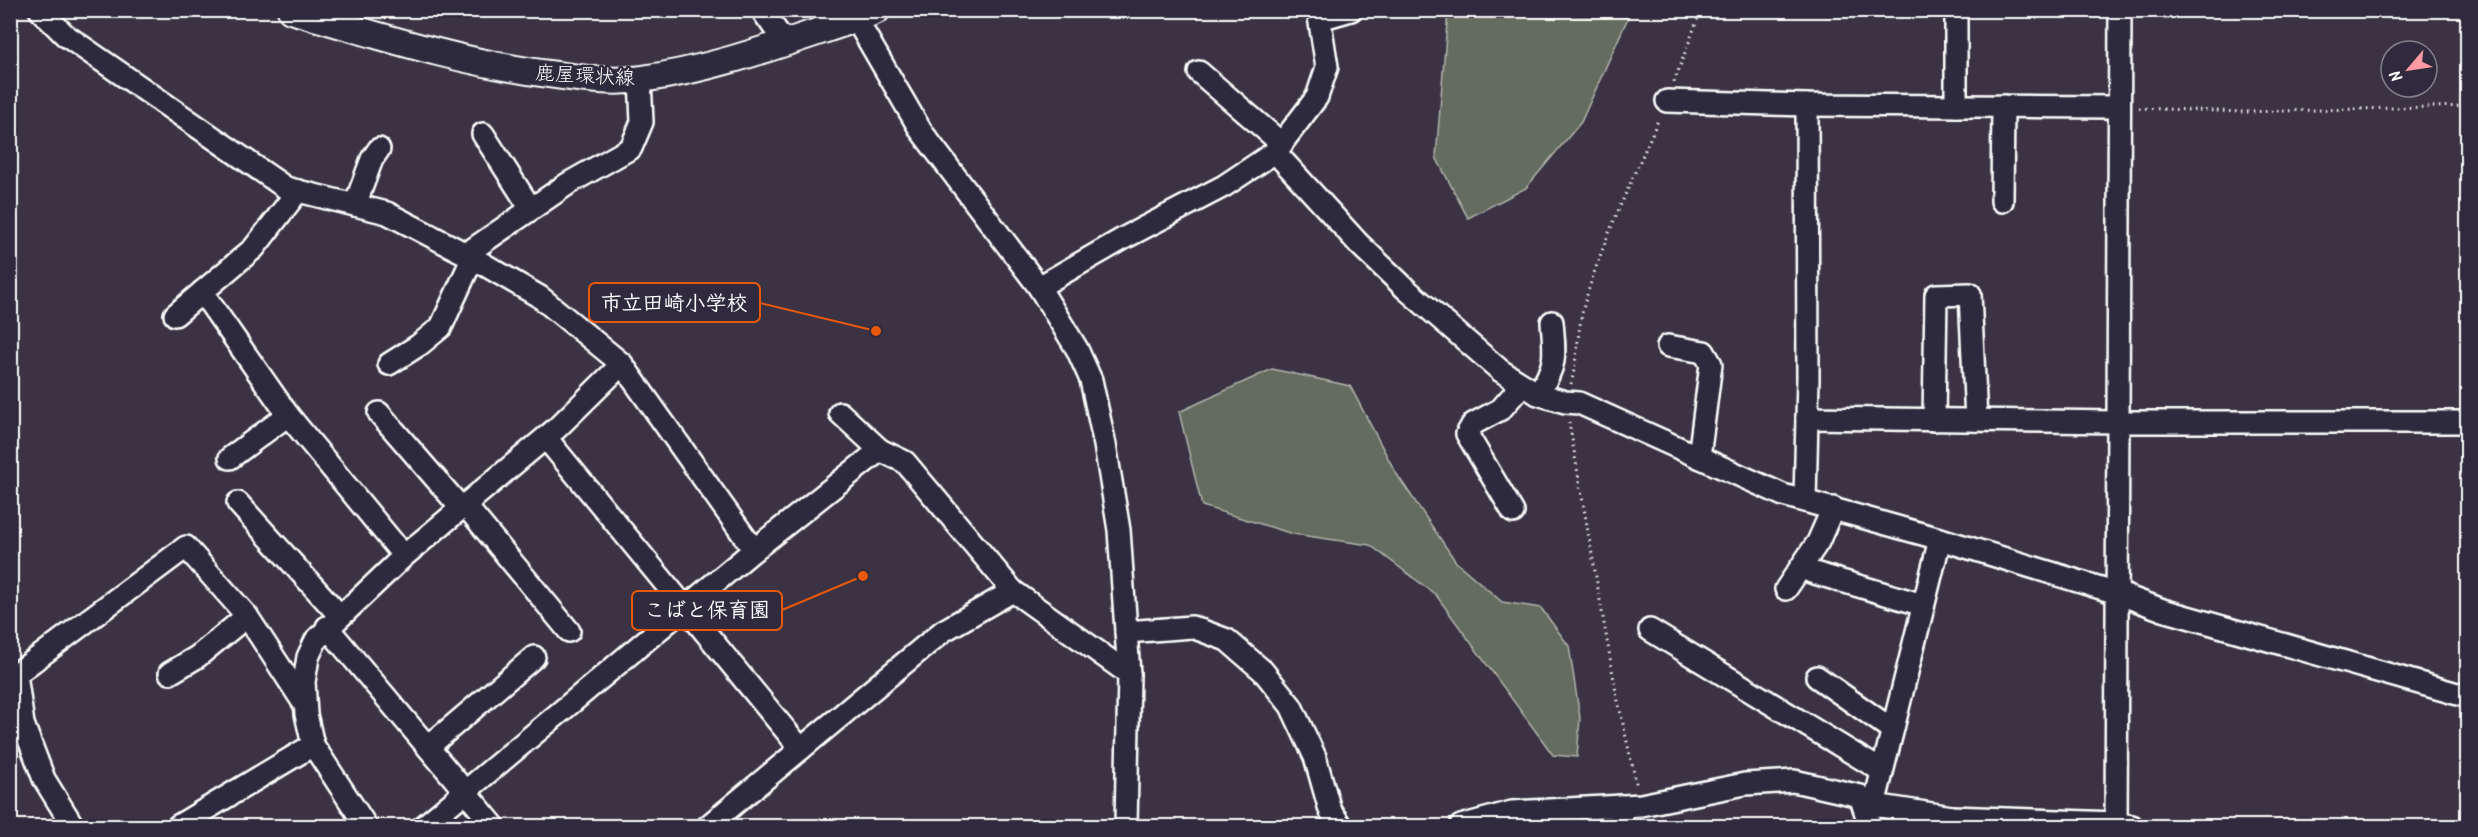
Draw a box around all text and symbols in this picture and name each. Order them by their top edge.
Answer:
north arrow [2379,39,2439,99]
street label: 鹿屋環状線 [534,58,636,96]
text: N [2384,65,2411,86]
callout: 市立田崎小学校 [589,283,760,322]
text: 市立田崎小学校 [601,288,748,321]
callout: こばと保育園 [632,591,782,630]
text: こばと保育園 [644,595,770,628]

